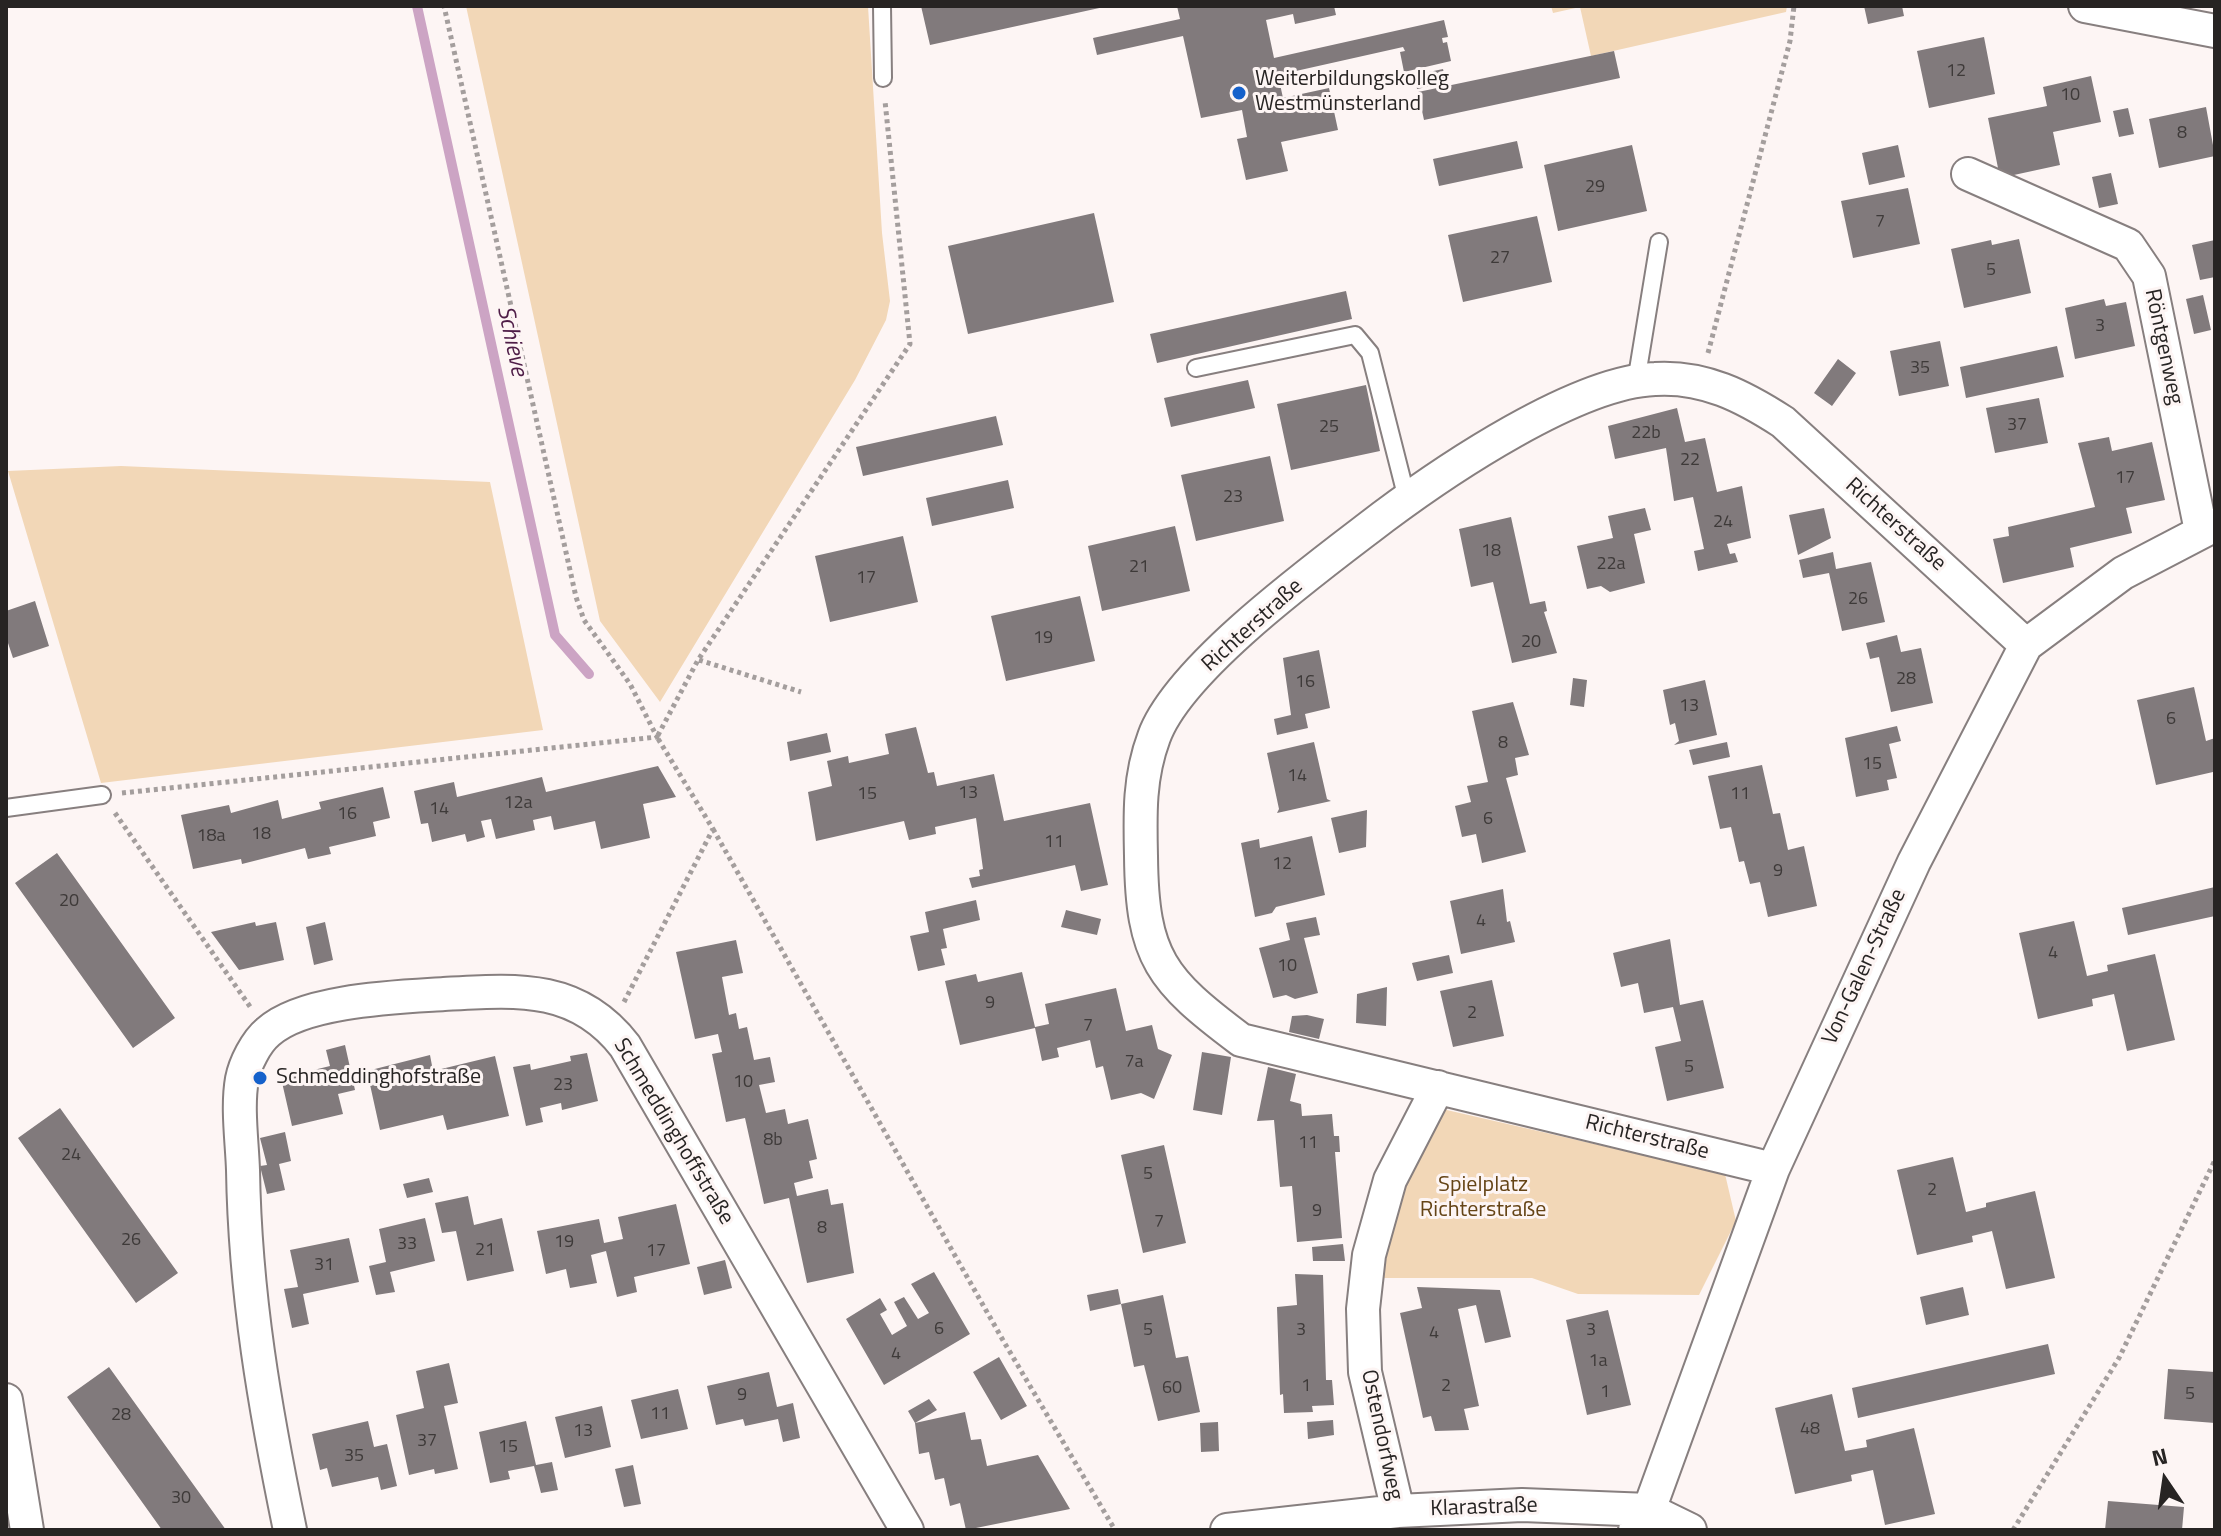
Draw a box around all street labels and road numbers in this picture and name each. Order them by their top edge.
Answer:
street label: Röntgenweg [2138,287,2188,407]
street label: Richterstraße [1839,473,1951,577]
street label: Richterstraße [1197,574,1309,678]
street label: Von-Galen-Straße [1817,885,1913,1049]
street label: Schmeddinghoffstraße [607,1034,739,1230]
street label: Richterstraße [1582,1110,1712,1166]
street label: Ostendorfweg [1354,1367,1408,1503]
street label: Klarastraße [1430,1493,1538,1523]

